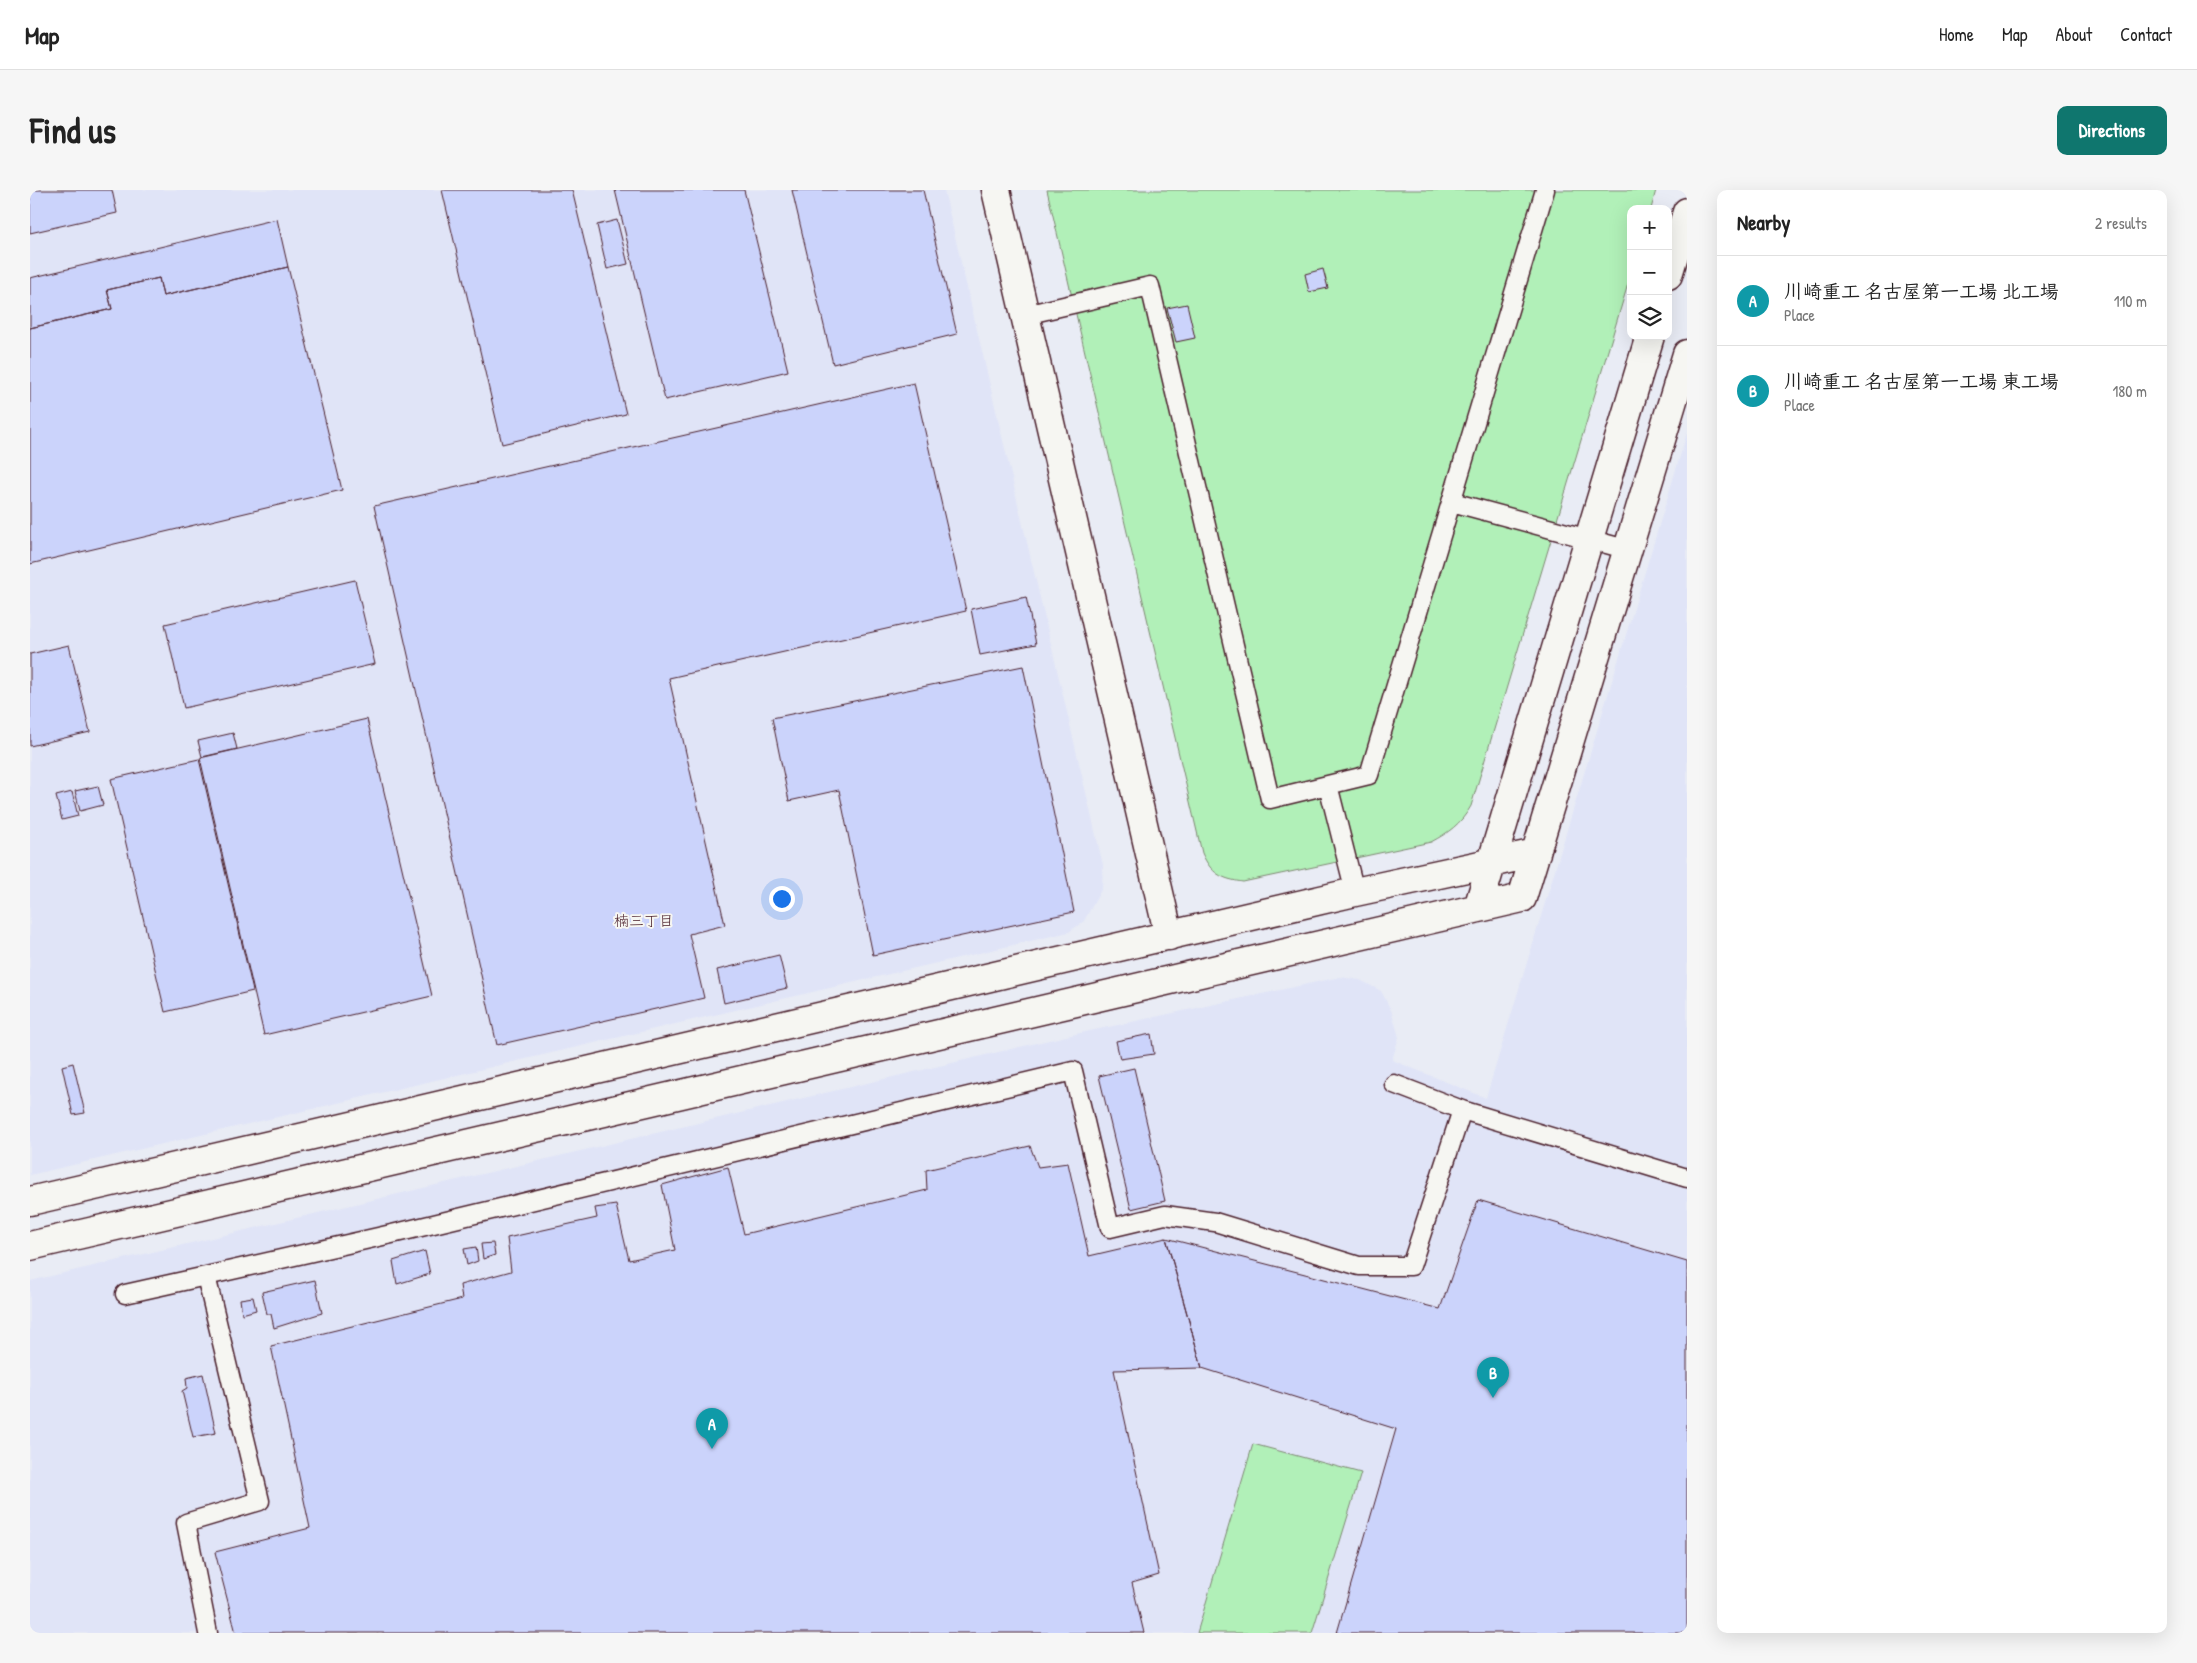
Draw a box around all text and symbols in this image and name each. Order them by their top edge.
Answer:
text: Map [25,19,59,51]
text: Home [1939,22,1974,47]
text: Map [2002,22,2027,47]
text: About [2055,22,2092,47]
text: Contact [2120,22,2172,47]
button: Directions [2057,106,2167,155]
text: Find us [30,107,116,154]
map controls [1627,205,1672,340]
button: + [1627,205,1672,250]
text: Nearby [1737,208,1790,237]
text: 2 results [2095,212,2147,234]
button: − [1627,250,1672,295]
text: 川崎重工 名古屋第一工場 北工場 [1784,278,2059,304]
text: A [1749,290,1757,312]
text: 110 m [2114,290,2147,312]
button: layers [1627,295,1672,340]
text: Place [1784,304,1815,326]
text: 川崎重工 名古屋第一工場 東工場 [1784,368,2059,394]
text: B [1749,380,1757,402]
text: 180 m [2113,380,2147,402]
text: Place [1784,394,1815,416]
your location [769,886,795,912]
district label: 楠三丁目 [614,910,674,931]
pin: B [1477,1357,1509,1398]
pin: A [696,1408,728,1449]

